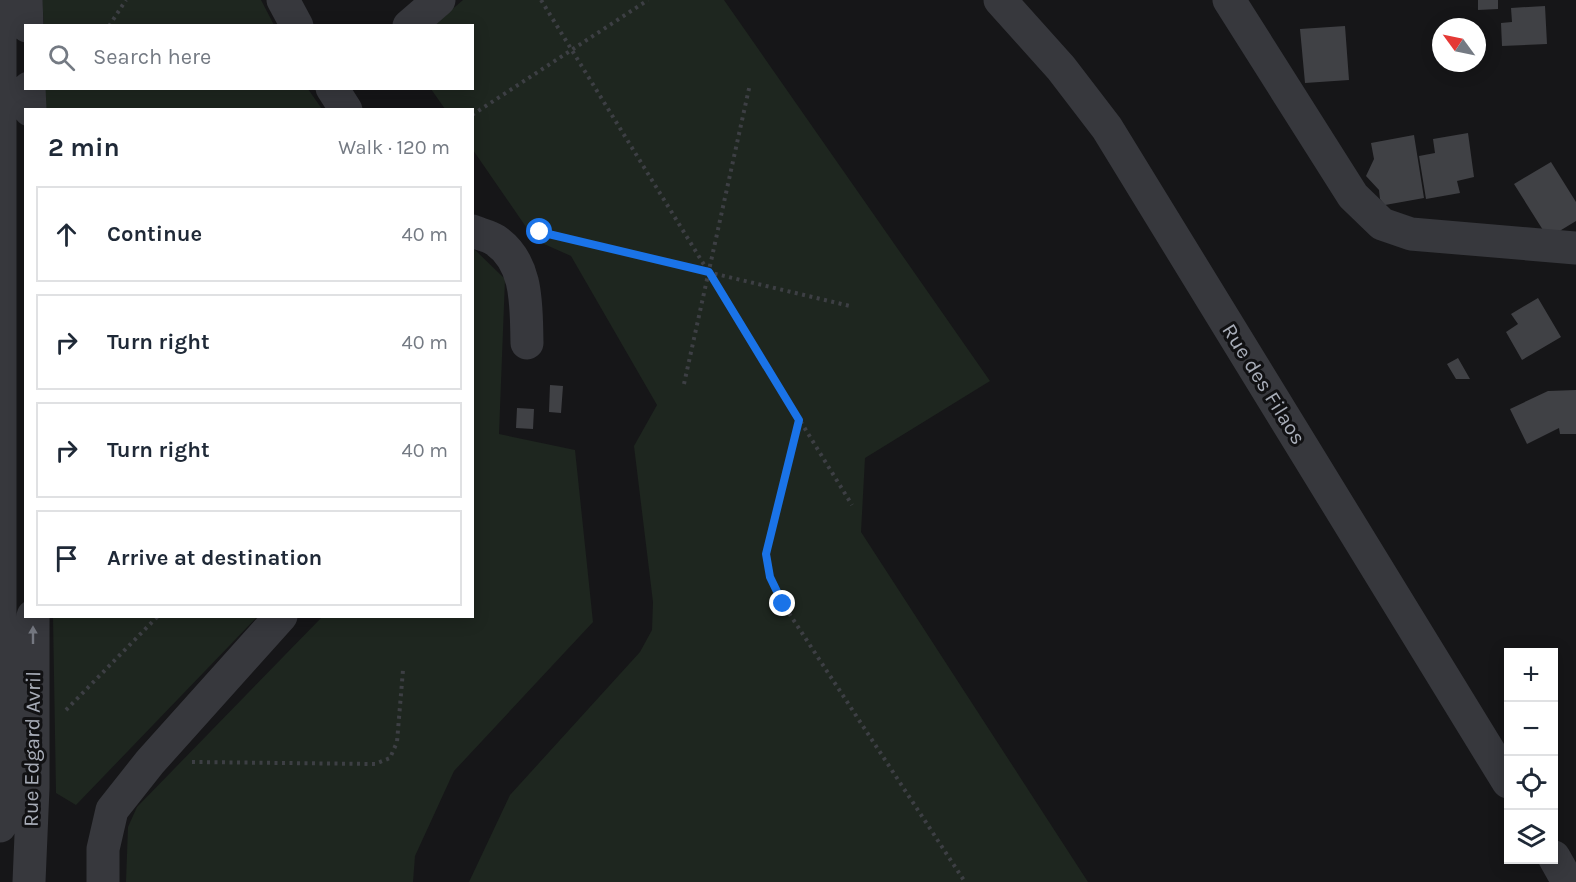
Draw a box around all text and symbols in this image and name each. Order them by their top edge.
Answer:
north arrow [1432,18,1486,72]
search box [24,24,474,90]
icon: search [45,41,78,74]
text: Search here [93,44,211,70]
text: 2 min [48,132,120,163]
text: Walk · 120 m [338,136,450,159]
icon: ahead [50,218,83,251]
route start [526,218,552,244]
text: Continue [107,221,202,247]
text: 40 m [402,223,448,246]
street label: Rue des Filaos [1217,319,1311,449]
icon: right [50,326,83,359]
text: Turn right [107,329,210,355]
text: 40 m [402,331,448,354]
icon: right [50,434,83,467]
text: Turn right [107,437,210,463]
text: 40 m [402,439,448,462]
icon: arrive [50,542,83,575]
text: Arrive at destination [107,545,322,571]
route end [769,590,795,616]
one-way arrow [28,625,38,644]
map controls [1504,648,1558,864]
button: + [1504,648,1558,702]
street label: Rue Edgard Avril [19,671,45,827]
button: − [1504,702,1558,756]
button: locate [1504,756,1558,810]
button: layers [1504,810,1558,864]

